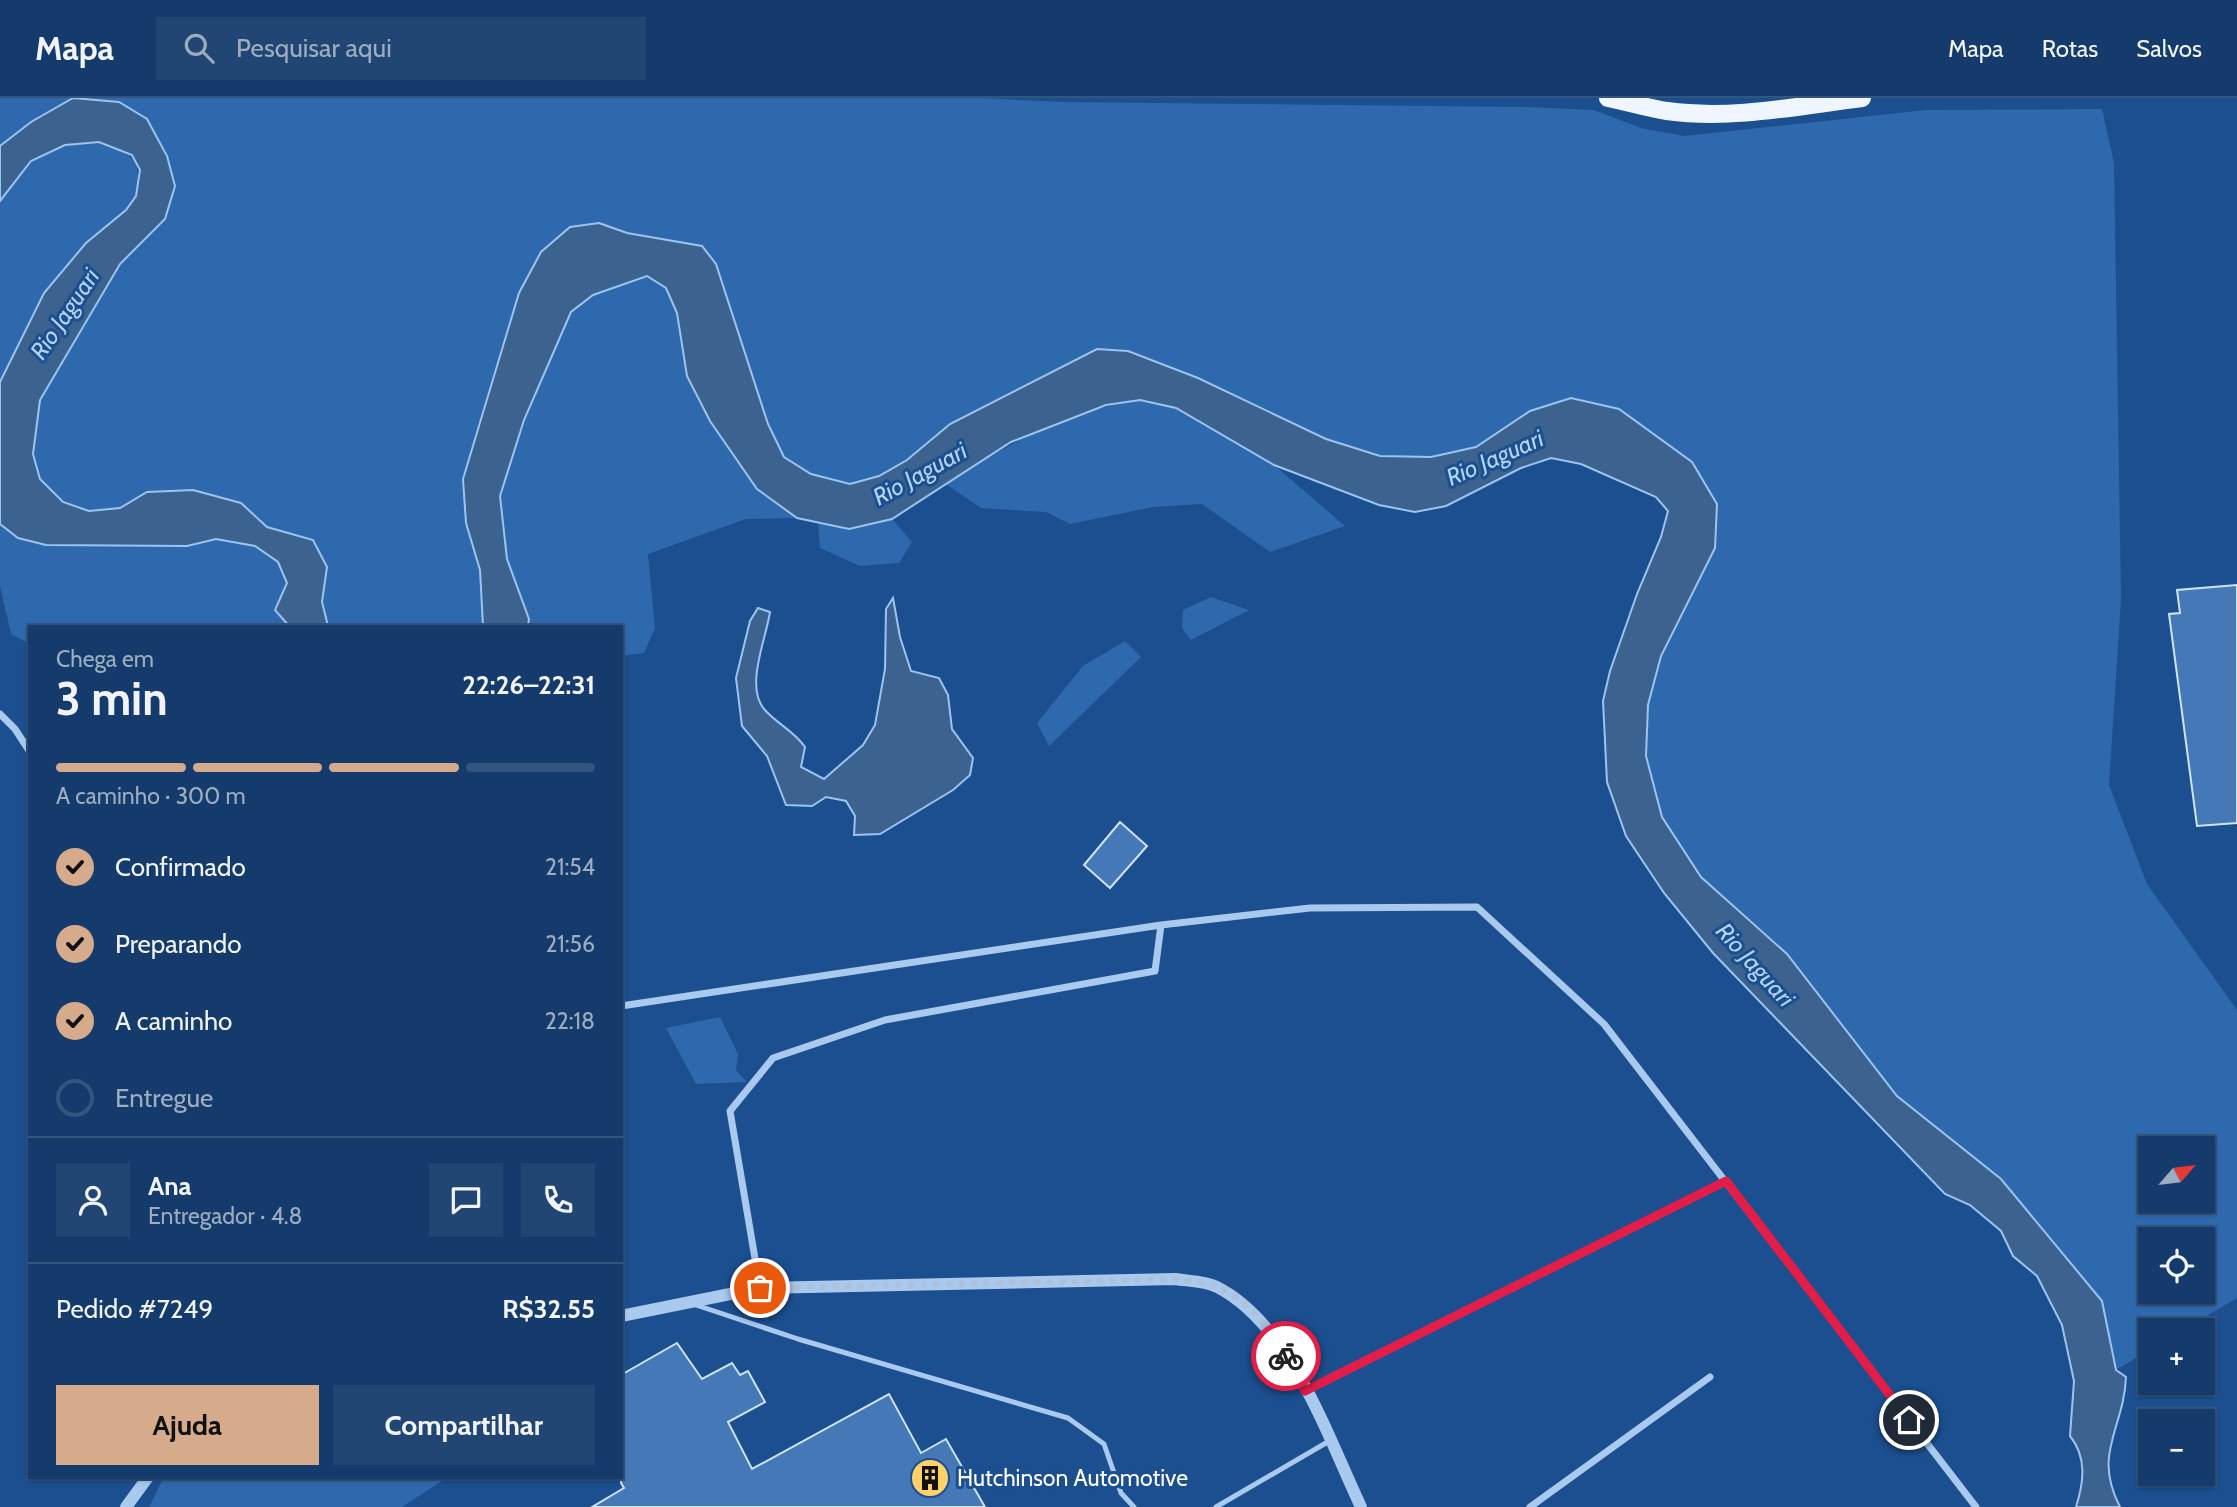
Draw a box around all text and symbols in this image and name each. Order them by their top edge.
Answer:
search box [156,17,646,80]
text: Mapa [35,28,114,68]
icon: search [180,29,218,67]
text: Pesquisar aqui [236,32,392,64]
text: Mapa [1948,34,2004,63]
text: Rotas [2042,34,2098,63]
text: Salvos [2136,34,2202,63]
water label: Rio Jaguari [24,262,106,365]
water label: Rio Jaguari [1442,423,1549,492]
water label: Rio Jaguari [868,435,973,511]
text: Chega em [56,645,154,673]
text: 22:26–22:31 [462,669,595,701]
text: 3 min [56,671,168,727]
text: A caminho · 300 m [56,782,246,810]
icon: check [56,848,94,886]
text: Confirmado [115,851,246,883]
text: 21:54 [545,853,595,881]
water label: Rio Jaguari [1710,917,1801,1013]
icon: check [56,925,94,963]
text: Preparando [115,928,242,960]
text: 21:56 [545,930,595,958]
icon: check [56,1002,94,1040]
text: A caminho [115,1005,232,1037]
text: 22:18 [545,1007,595,1035]
text: Entregue [115,1082,213,1114]
north arrow [2138,1136,2216,1213]
map controls [2138,1136,2215,1486]
button: person [56,1163,130,1237]
button: chat [429,1163,503,1237]
button: phone [521,1163,595,1237]
text: Ana [148,1170,192,1202]
text: Entregador · 4.8 [148,1202,302,1230]
button: locate [2138,1227,2215,1304]
pin [730,1258,790,1318]
icon: bag [741,1269,779,1307]
text: Pedido #7249 [56,1293,213,1325]
text: R$32.55 [502,1293,595,1325]
button: + [2138,1318,2215,1395]
courier [1251,1321,1321,1391]
icon: bike [1267,1337,1305,1375]
button: Ajuda [56,1385,319,1465]
button: Compartilhar [333,1385,595,1465]
pin [1879,1390,1939,1450]
icon: home [1890,1401,1928,1439]
button: − [2138,1409,2215,1486]
building icon: Hutchinson Automotive [909,1457,951,1499]
place label: Hutchinson Automotive [957,1464,1188,1492]

